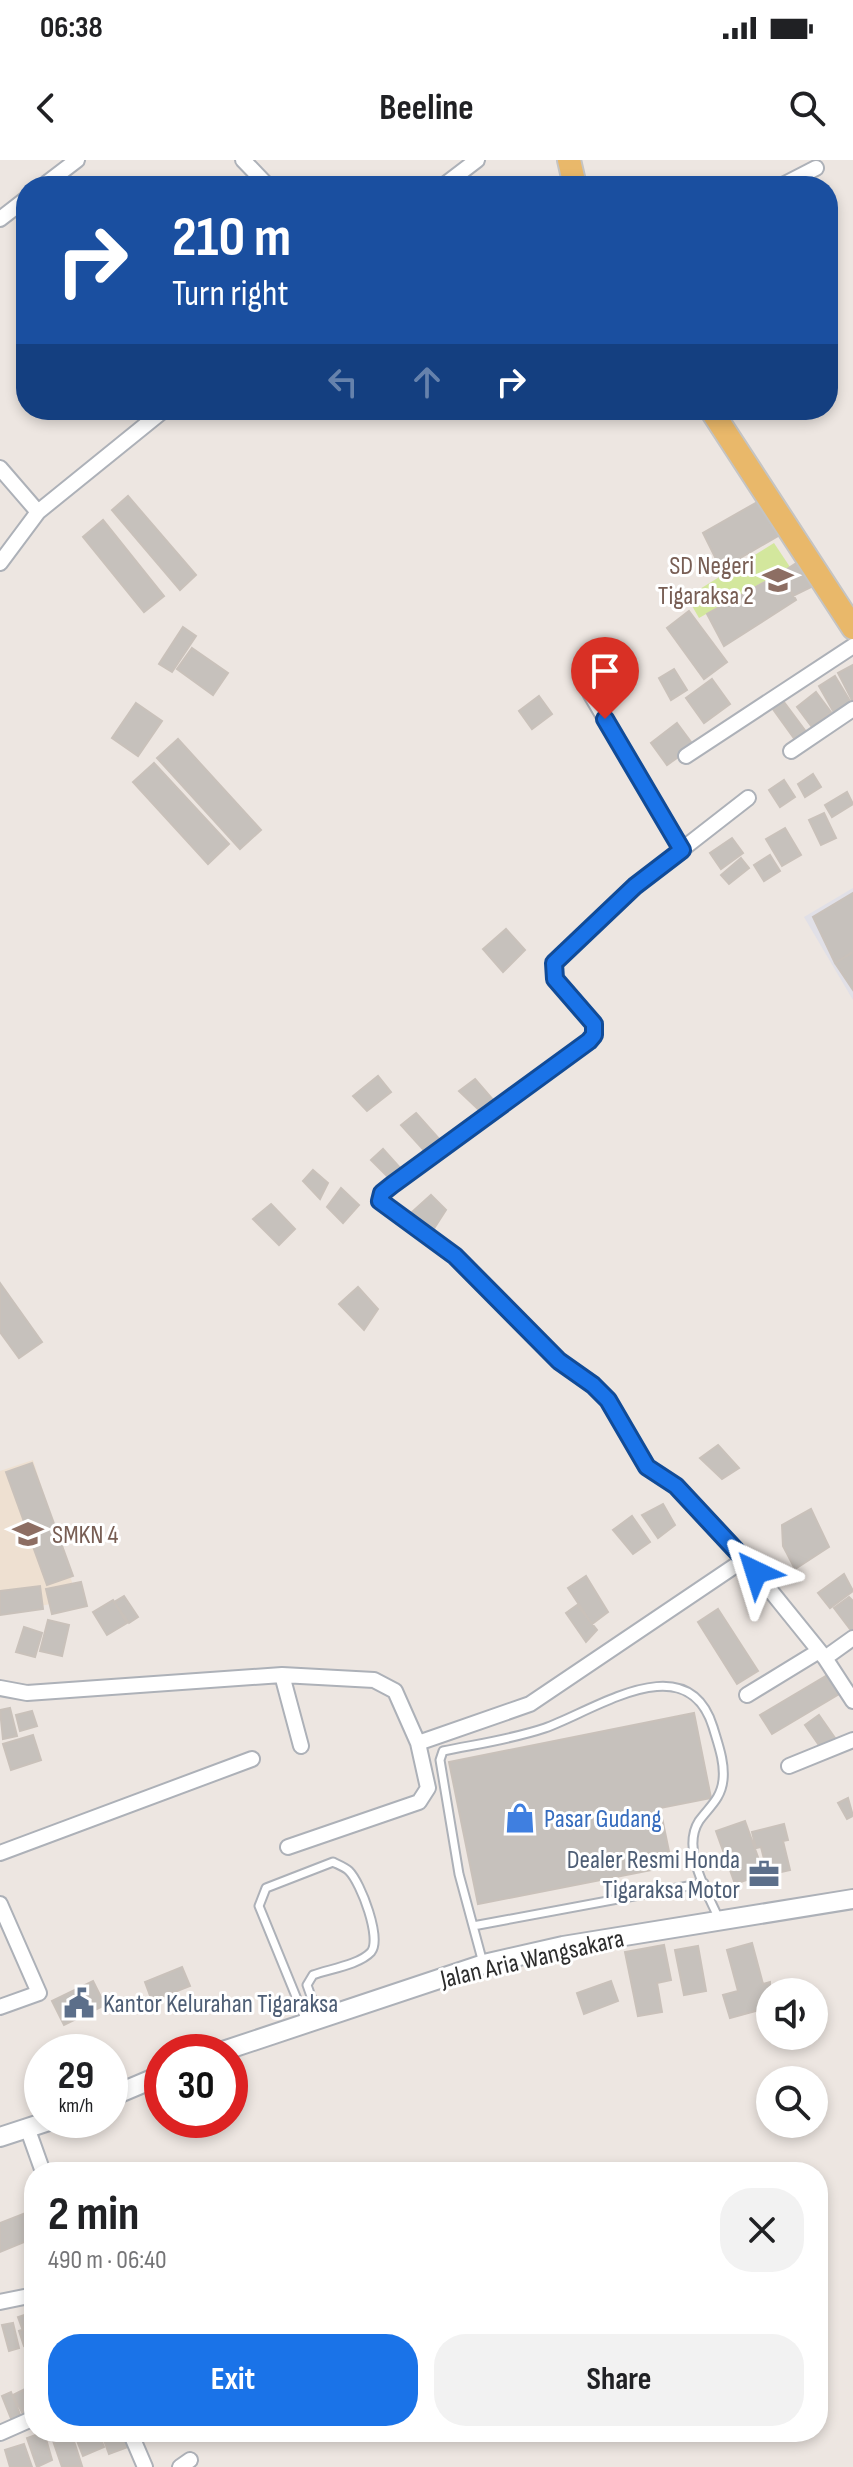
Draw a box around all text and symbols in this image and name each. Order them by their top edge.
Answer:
text: 06:38 [40,10,103,46]
icon: back [24,86,68,130]
icon: search [785,86,829,130]
text: Beeline [379,87,474,130]
text: 210 m [172,205,291,272]
icon: right [40,208,144,312]
text: Turn right [172,273,289,316]
icon: left [321,360,365,404]
icon: ahead [405,360,449,404]
icon: right [489,360,533,404]
place label: SD Negeri Tigaraksa 2 [658,551,754,612]
school or university icon: SD Negeri Tigaraksa 2 [761,563,795,597]
pin [571,637,639,719]
icon: arrive [583,649,627,693]
school or university icon: SMKN 4 [11,1517,45,1551]
place label: SMKN 4 [52,1520,119,1551]
position arrow [714,1530,798,1614]
shop icon: Pasar Gudang [503,1801,537,1835]
place label: Pasar Gudang [544,1804,662,1835]
place label: Dealer Resmi Honda Tigaraksa Motor [567,1845,741,1906]
office icon: Dealer Resmi Honda Tigaraksa Motor [747,1857,781,1891]
street label: Jalan Aria Wangsakara [437,1923,627,1996]
map controls [756,1978,828,2138]
button: sound [756,1978,828,2050]
public building icon: Kantor Kelurahan Tigaraksa [62,1986,96,2020]
place label: Kantor Kelurahan Tigaraksa [103,1989,338,2020]
speed limit sign: 30 [144,2034,248,2138]
text: 29 [58,2052,94,2100]
button: search [756,2066,828,2138]
text: km/h [59,2094,93,2118]
text: 2 min [48,2186,139,2243]
button: close [720,2188,804,2272]
text: 490 m · 06:40 [48,2245,167,2276]
button: Exit [48,2334,418,2426]
button: Share [434,2334,804,2426]

